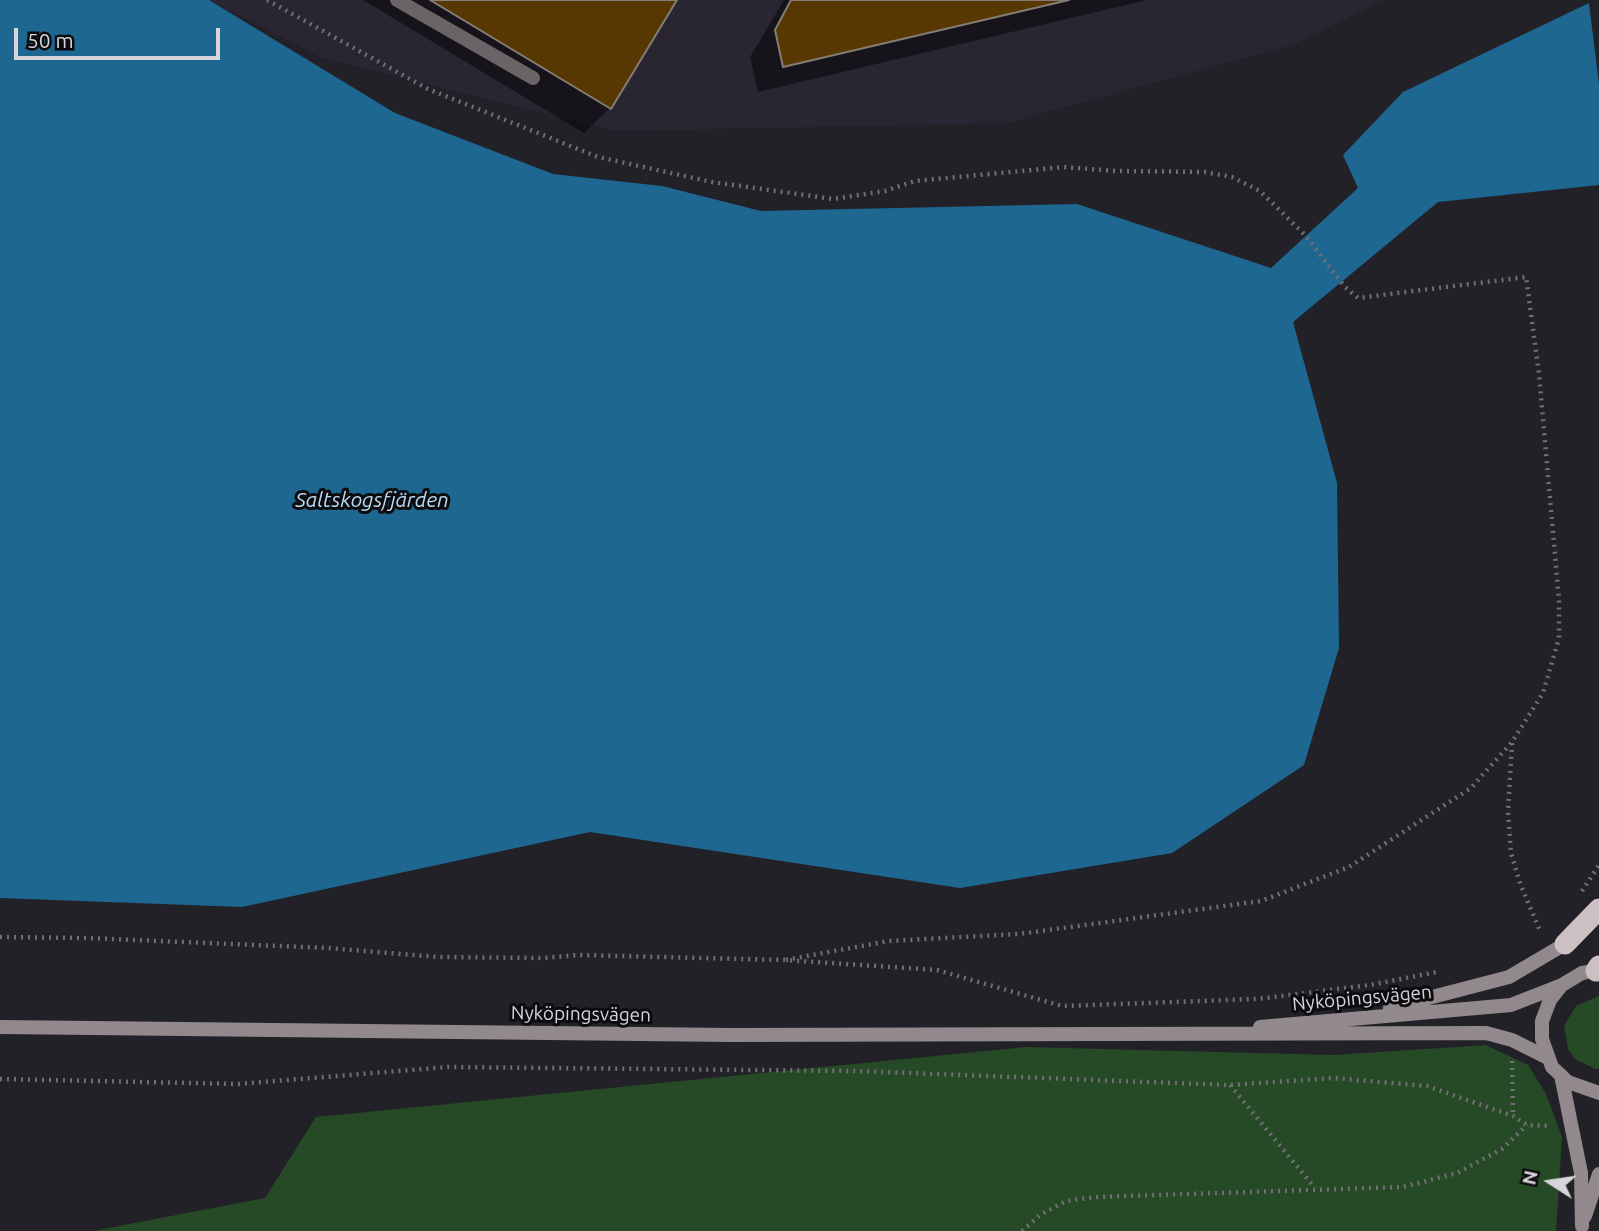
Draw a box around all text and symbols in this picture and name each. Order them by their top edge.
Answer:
scale bar [18,14,224,58]
text: 50 m [27,28,74,52]
water label: Saltskogsfjärden [295,487,449,513]
street label: Nyköpingsvägen [1291,981,1433,1015]
street label: Nyköpingsvägen [511,1001,651,1027]
north arrow [1515,1147,1585,1217]
text: N [1517,1168,1542,1187]

